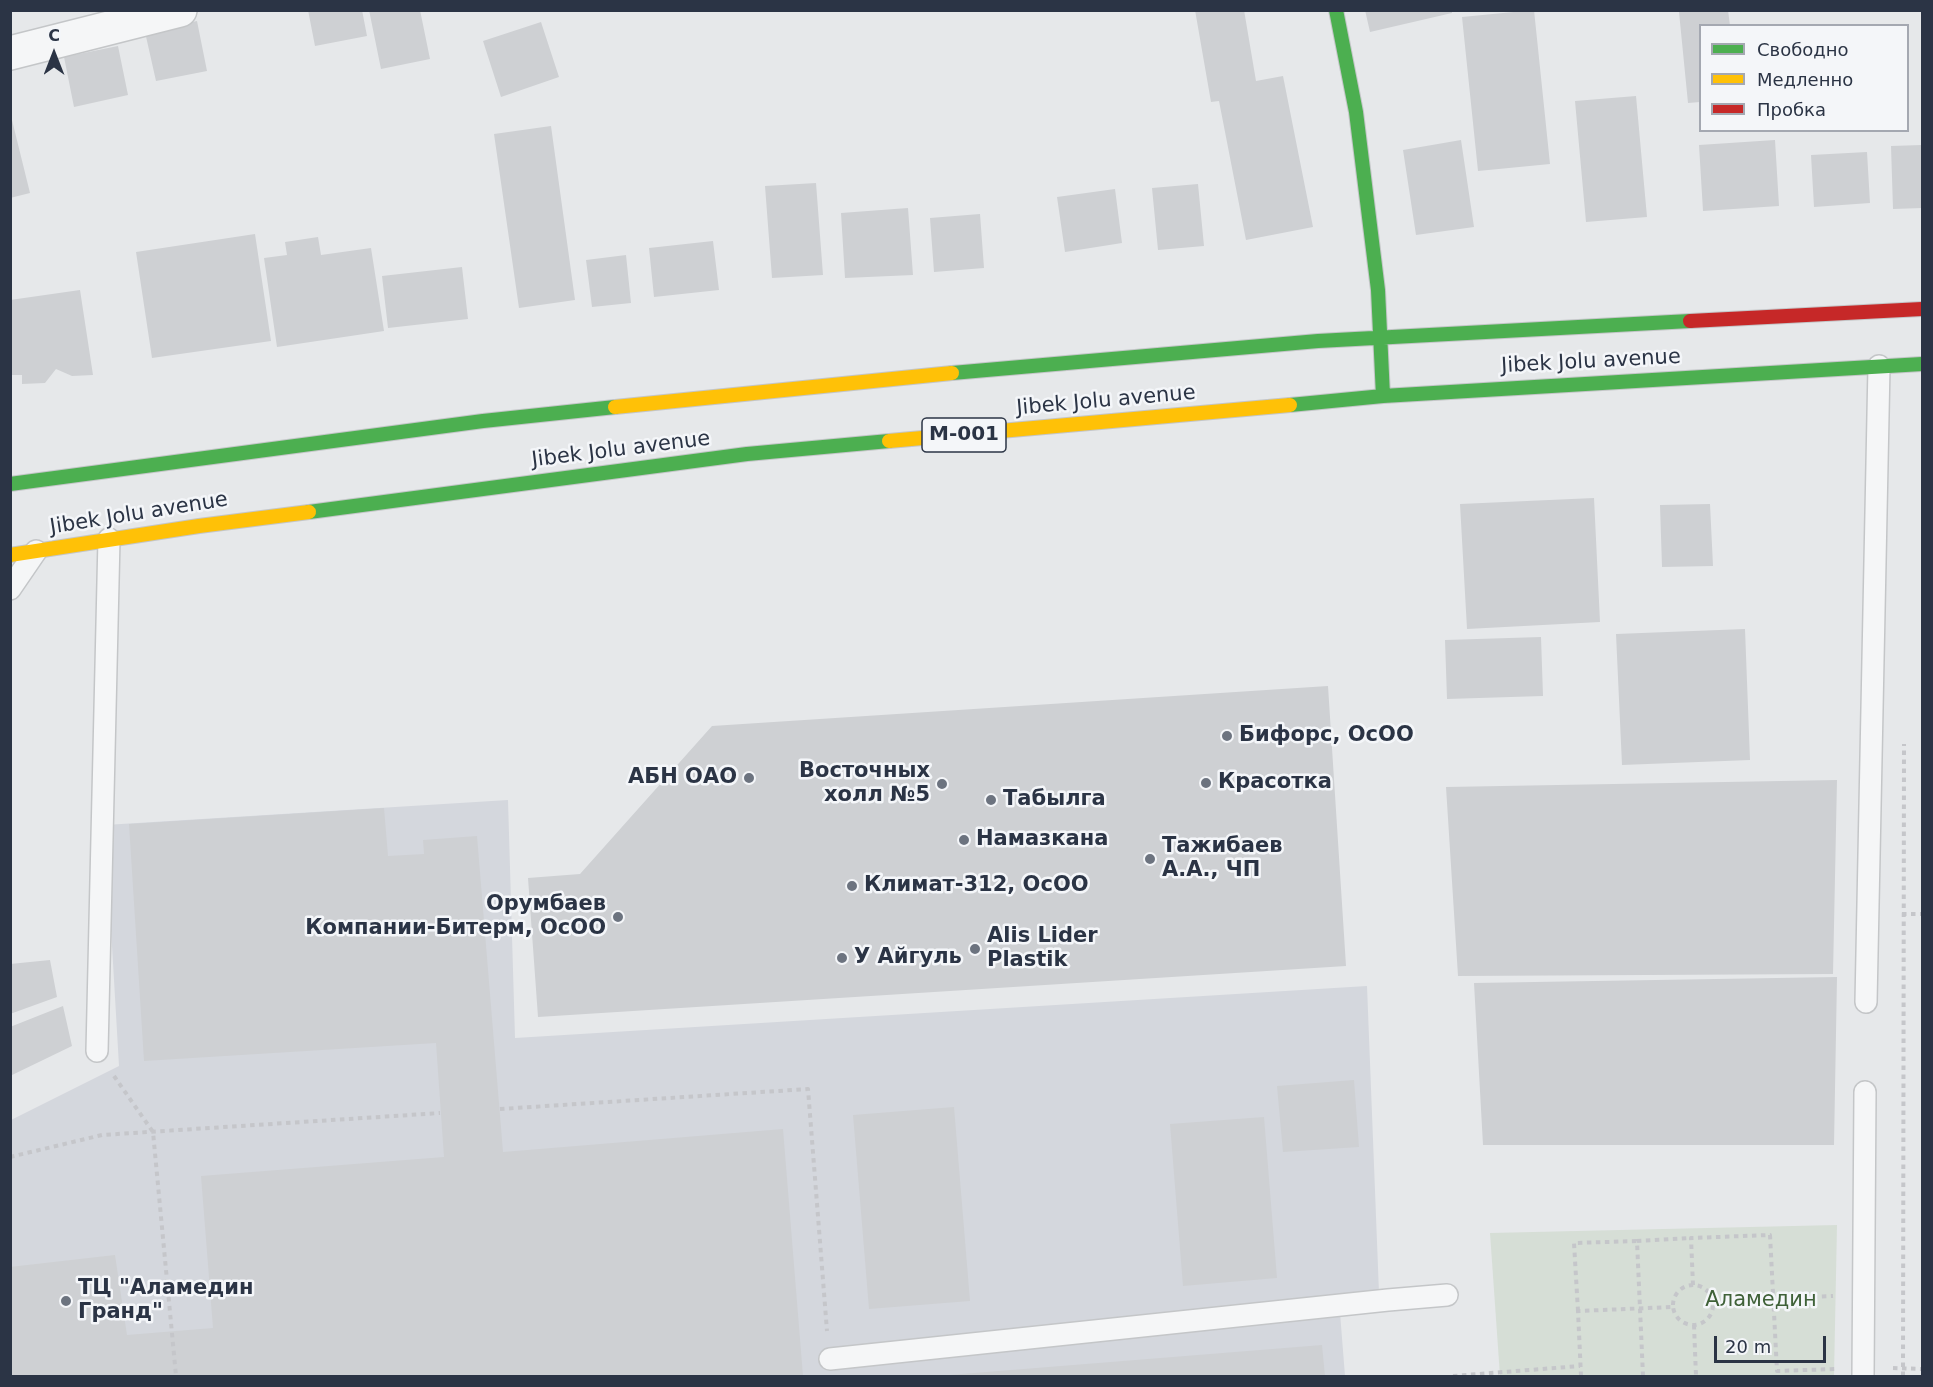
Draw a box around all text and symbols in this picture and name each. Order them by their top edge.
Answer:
north arrow [24,24,84,84]
legend [1699,24,1909,132]
text: С [48,26,60,45]
text: Свободно [1757,39,1849,60]
text: Медленно [1757,69,1853,90]
text: Пробка [1757,99,1826,120]
street label: Jibek Jolu avenue [1501,345,1681,379]
street label: Jibek Jolu avenue [1015,381,1197,421]
road number: М-001 [922,418,1006,452]
street label: Jibek Jolu avenue [530,427,712,473]
street label: Jibek Jolu avenue [48,487,230,541]
place label: Бифорс, ОсОО [1239,723,1414,749]
marker: Бифорс, ОсОО [1220,729,1234,743]
place label: Восточных холл №5 [799,759,930,809]
place label: АБН ОАО [628,765,737,791]
place label: Красотка [1218,770,1332,796]
marker: АБН ОАО [742,771,756,785]
marker: Красотка [1199,776,1213,790]
marker: Восточных холл №5 [935,777,949,791]
place label: Табылга [1003,787,1106,813]
marker: Табылга [984,793,998,807]
place label: Намазкана [976,827,1108,853]
marker: Намазкана [957,833,971,847]
place label: Тажибаев А.А., ЧП [1162,834,1282,884]
marker: Тажибаев А.А., ЧП [1143,852,1157,866]
place label: Климат-312, ОсОО [864,873,1089,899]
marker: Климат-312, ОсОО [845,879,859,893]
place label: Орумбаев Компании-Битерм, ОсОО [305,892,606,942]
marker: Орумбаев Компании-Битерм, ОсОО [611,910,625,924]
place label: Alis Lider Plastik [987,924,1098,974]
marker: Alis Lider Plastik [968,942,982,956]
place label: У Айгуль [854,945,962,971]
marker: У Айгуль [835,951,849,965]
place label: ТЦ "Аламедин Гранд" [78,1276,253,1326]
park label: Аламедин [1705,1288,1817,1314]
marker: ТЦ "Аламедин Гранд" [59,1294,73,1308]
scale bar [1717,1324,1830,1362]
text: 20 m [1725,1336,1771,1357]

